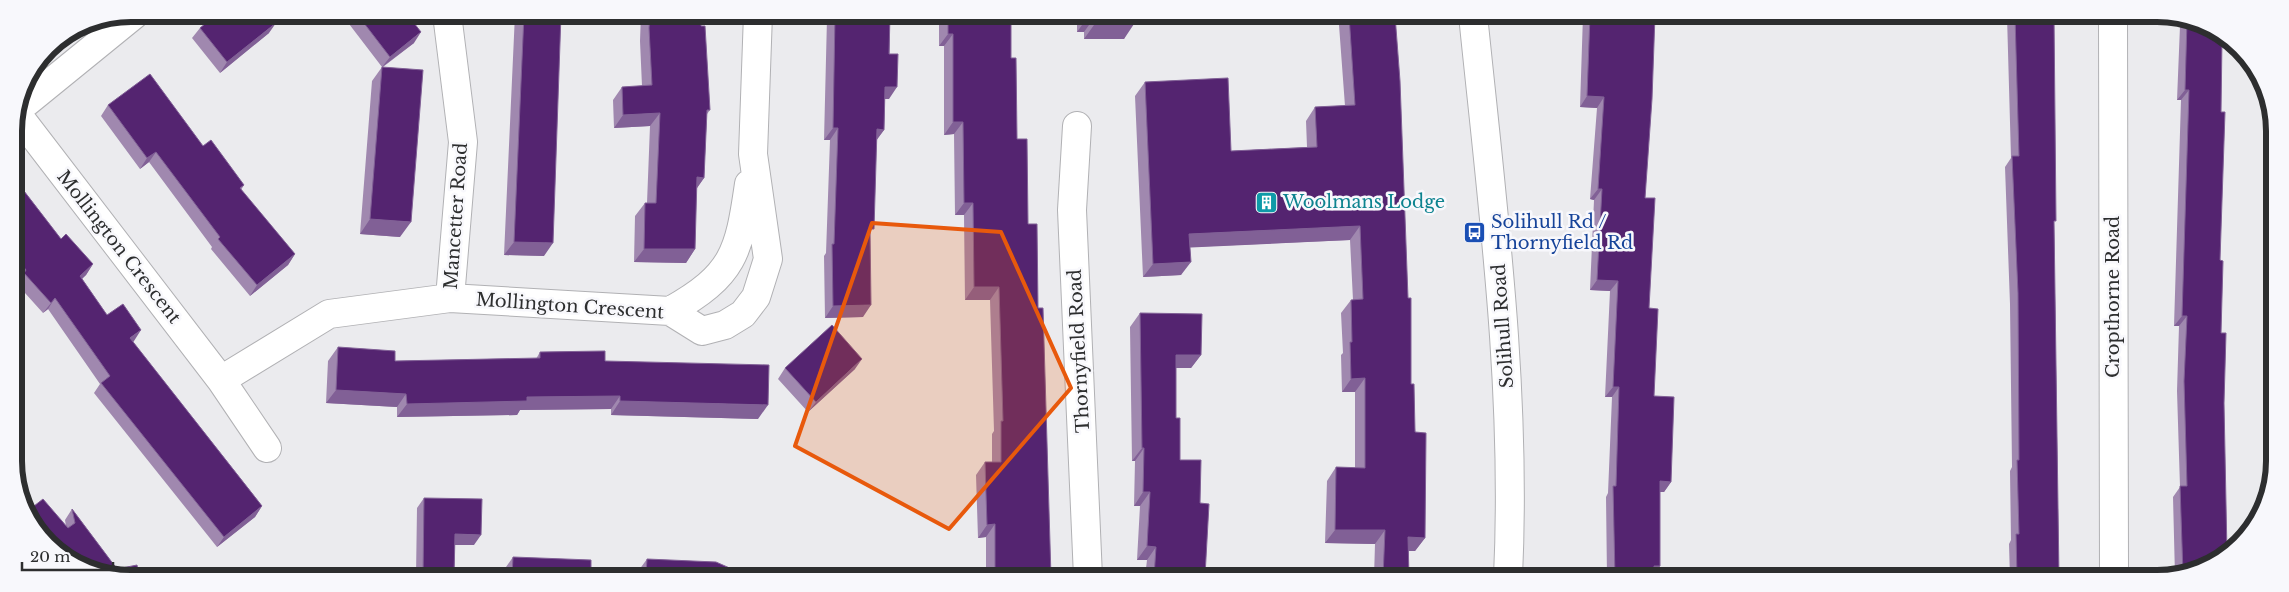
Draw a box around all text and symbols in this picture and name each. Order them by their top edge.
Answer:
street label: Mancetter Road [440,142,472,290]
street label: Mollington Crescent [52,166,186,328]
building icon: Woolmans Lodge [1255,190,1279,214]
place label: Woolmans Lodge [1282,191,1445,213]
place label: Solihull Rd / Thornyfield Rd [1491,211,1633,254]
street label: Cropthorne Road [2102,216,2124,378]
bus stop icon: Solihull Rd / Thornyfield Rd [1463,220,1487,244]
street label: Solihull Road [1488,263,1518,389]
street label: Thornyfield Road [1064,269,1094,433]
street label: Mollington Crescent [475,288,665,324]
scale bar [22,540,114,572]
text: 20 m [30,547,70,566]

